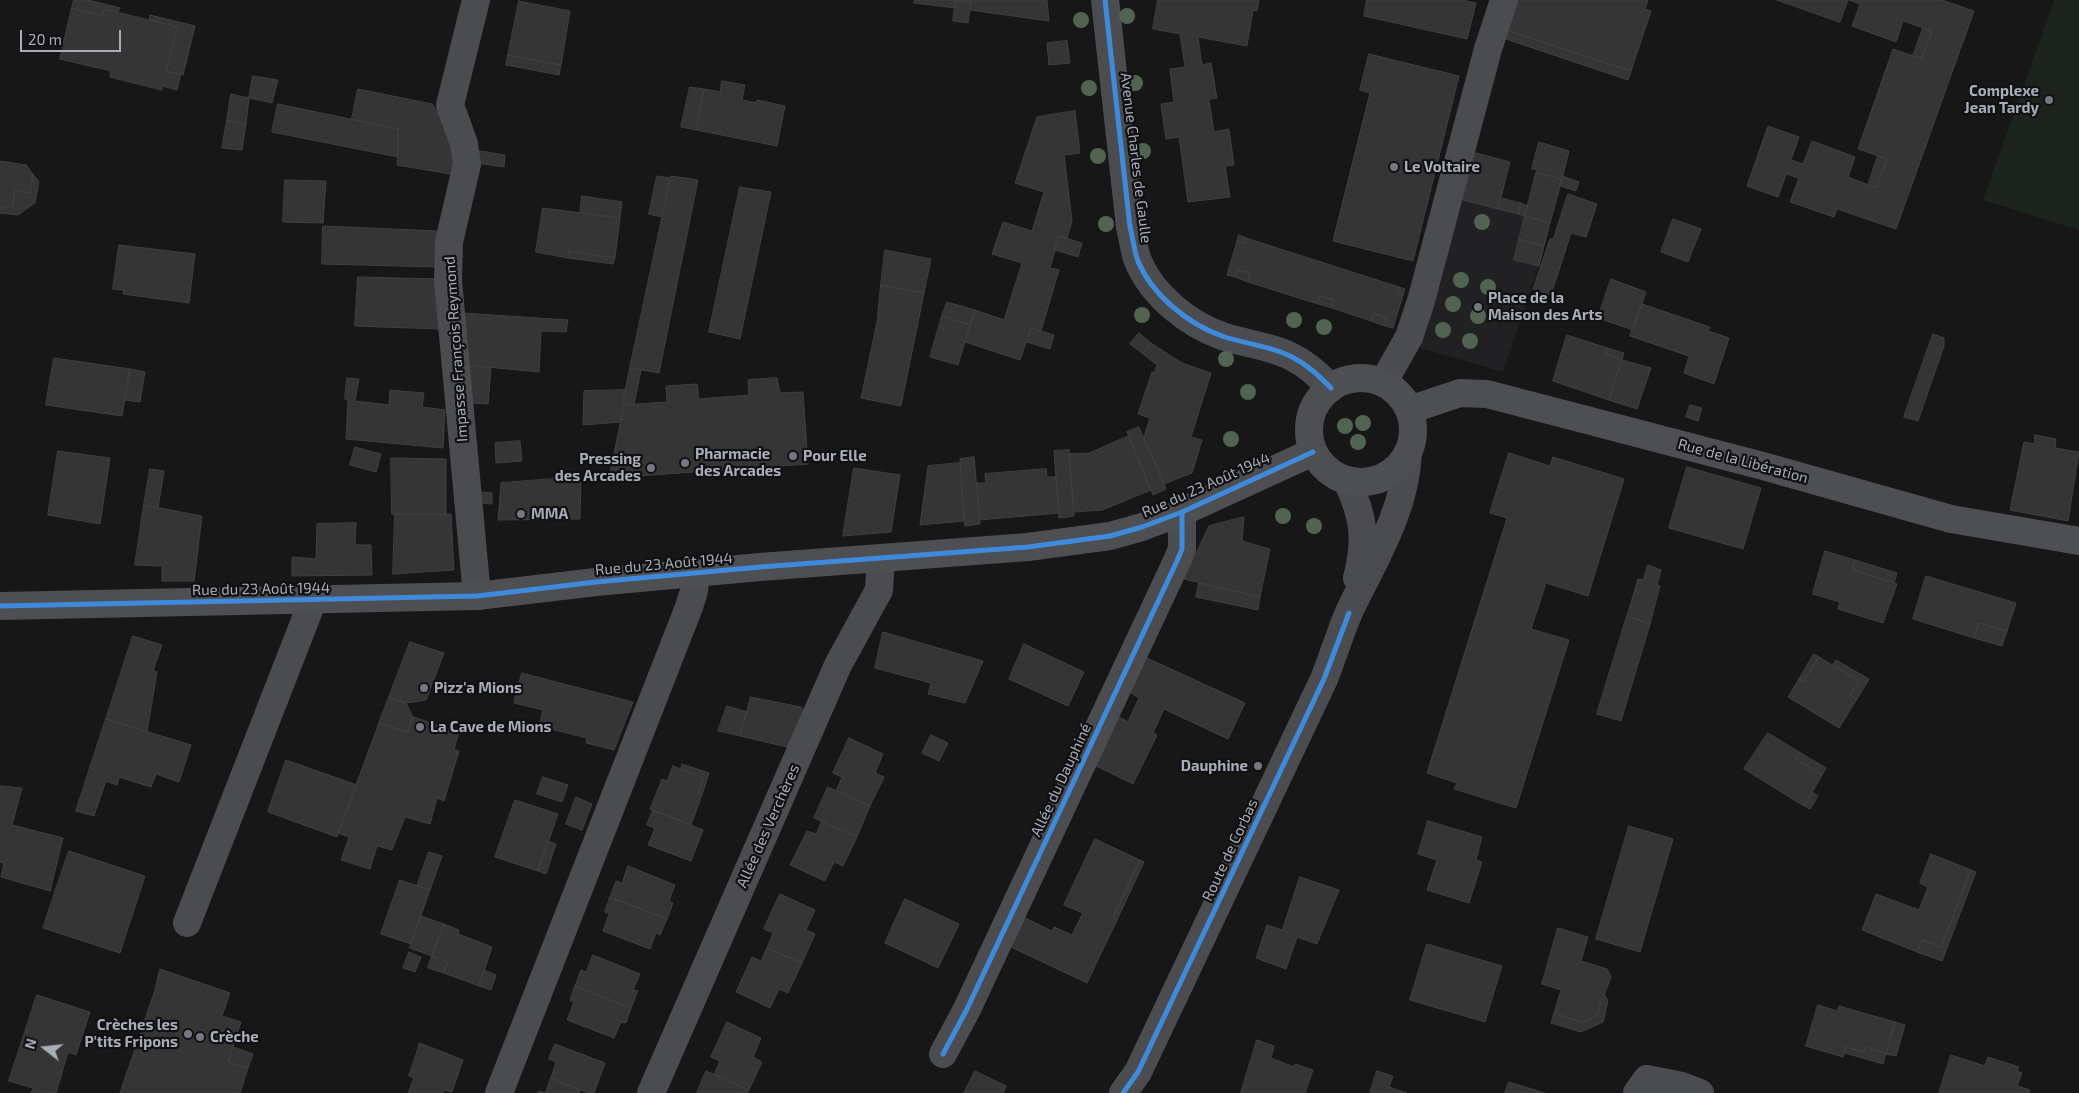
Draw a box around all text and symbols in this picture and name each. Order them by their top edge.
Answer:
scale bar [22,20,124,52]
text: 20 m [28,30,62,48]
street label: Avenue Charles de Gaulle [1117,72,1155,244]
place label: Complexe Jean Tardy [1964,82,2039,117]
marker: Complexe Jean Tardy [2043,94,2055,106]
place label: Le Voltaire [1404,158,1480,176]
marker: Le Voltaire [1388,161,1400,173]
street label: Impasse François Reymond [441,256,471,442]
place label: Place de la Maison des Arts [1488,289,1602,324]
marker: Place de la Maison des Arts [1472,301,1484,313]
street label: Rue de la Libération [1676,435,1810,487]
place label: Pharmacie des Arcades [695,445,781,480]
place label: Pour Elle [803,447,867,465]
street label: Rue du 23 Août 1944 [1139,449,1273,521]
place label: Pressing des Arcades [555,450,641,485]
marker: Pour Elle [787,450,799,462]
marker: Pharmacie des Arcades [679,457,691,469]
marker: Pressing des Arcades [645,462,657,474]
place label: MMA [531,505,568,523]
marker: MMA [515,508,527,520]
street label: Rue du 23 Août 1944 [594,549,734,579]
street label: Rue du 23 Août 1944 [192,579,330,599]
place label: Pizz'a Mions [434,679,522,697]
marker: Pizz'a Mions [418,682,430,694]
place label: La Cave de Mions [430,718,552,736]
marker: La Cave de Mions [414,721,426,733]
street label: Allée du Dauphiné [1027,721,1095,839]
place label: Dauphine [1181,757,1248,775]
marker: Dauphine [1252,760,1264,772]
street label: Allée des Verchères [733,761,803,891]
street label: Route de Corbas [1198,796,1262,904]
place label: Crèches les P'tits Fripons [84,1016,178,1051]
north arrow [20,1023,70,1073]
marker: Crèches les P'tits Fripons [182,1028,194,1040]
place label: Crèche [210,1028,259,1046]
marker: Crèche [194,1031,206,1043]
text: N [21,1037,40,1051]

